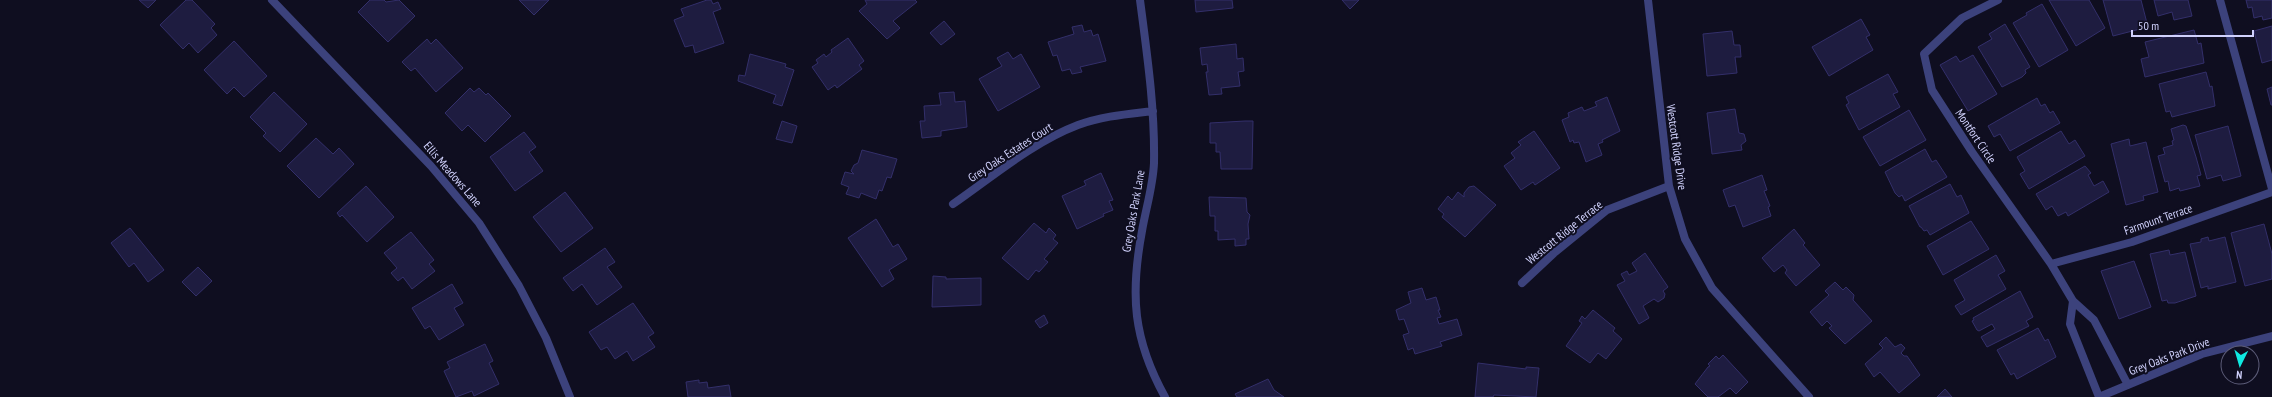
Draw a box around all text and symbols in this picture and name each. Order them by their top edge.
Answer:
scale bar [2132,12,2253,38]
text: 50 m [2138,18,2159,33]
street label: Westcott Ridge Drive [1664,103,1690,191]
street label: Montfort Circle [1952,106,2000,166]
street label: Grey Oaks Estates Court [965,119,1056,185]
street label: Ellis Meadows Lane [421,138,485,210]
street label: Grey Oaks Park Lane [1118,169,1148,253]
street label: Westcott Ridge Terrace [1523,197,1605,267]
street label: Farmount Terrace [2122,200,2194,238]
street label: Grey Oaks Park Drive [2127,334,2211,378]
north arrow [2220,345,2260,385]
text: N [2236,368,2243,382]

